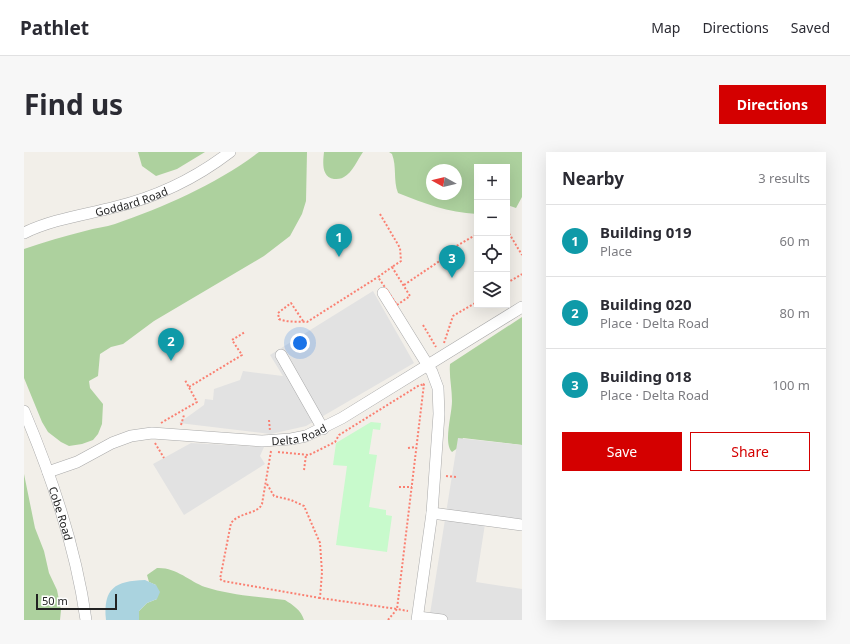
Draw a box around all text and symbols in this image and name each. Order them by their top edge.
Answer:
text: Pathlet [20,15,89,41]
text: Map [651,18,680,37]
text: Directions [702,18,769,37]
text: Saved [791,18,830,37]
text: Find us [24,85,123,123]
button: Directions [719,85,826,124]
north arrow [426,164,462,200]
map controls [474,164,510,308]
button: + [474,164,510,200]
text: Nearby [562,167,624,190]
text: 3 results [758,169,810,187]
street label: Goddard Road [94,183,170,219]
button: − [474,200,510,236]
text: Building 019 [600,222,692,242]
pin: 1 [326,224,352,257]
text: 1 [571,232,579,250]
text: 60 m [780,232,810,250]
button: locate [474,236,510,272]
text: Place [600,242,632,260]
pin: 3 [439,245,465,278]
button: layers [474,272,510,308]
text: Building 020 [600,294,692,314]
text: 2 [571,304,579,322]
text: 80 m [780,304,810,322]
text: Place · Delta Road [600,314,709,332]
pin: 2 [158,328,184,361]
your location [290,333,310,353]
text: Building 018 [600,366,692,386]
text: 3 [571,376,579,394]
text: 100 m [772,376,810,394]
text: Place · Delta Road [600,386,709,404]
street label: Delta Road [271,420,329,448]
button: Save [562,432,682,471]
button: Share [690,432,810,471]
street label: Cobe Road [46,484,77,542]
scale bar [36,592,117,611]
text: 50 m [42,593,68,608]

